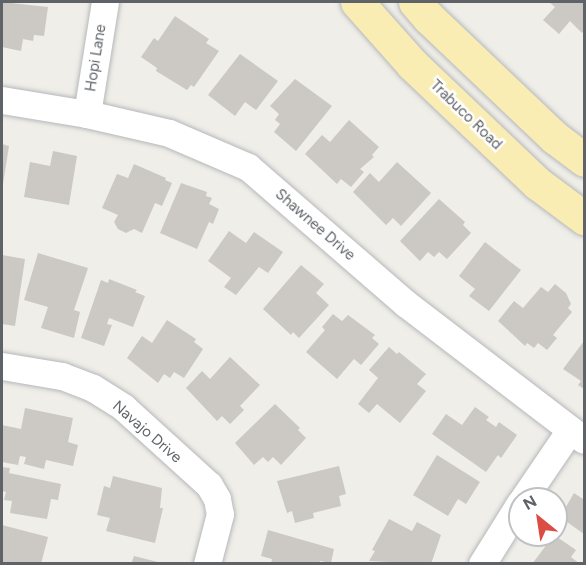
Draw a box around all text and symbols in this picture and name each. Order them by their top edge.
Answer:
street label: Hopi Lane [82,23,110,93]
street label: Trabuco Road [426,76,506,154]
street label: Shawnee Drive [271,185,359,265]
street label: Navajo Drive [109,397,185,467]
north arrow [508,487,568,547]
text: N [520,491,540,514]

